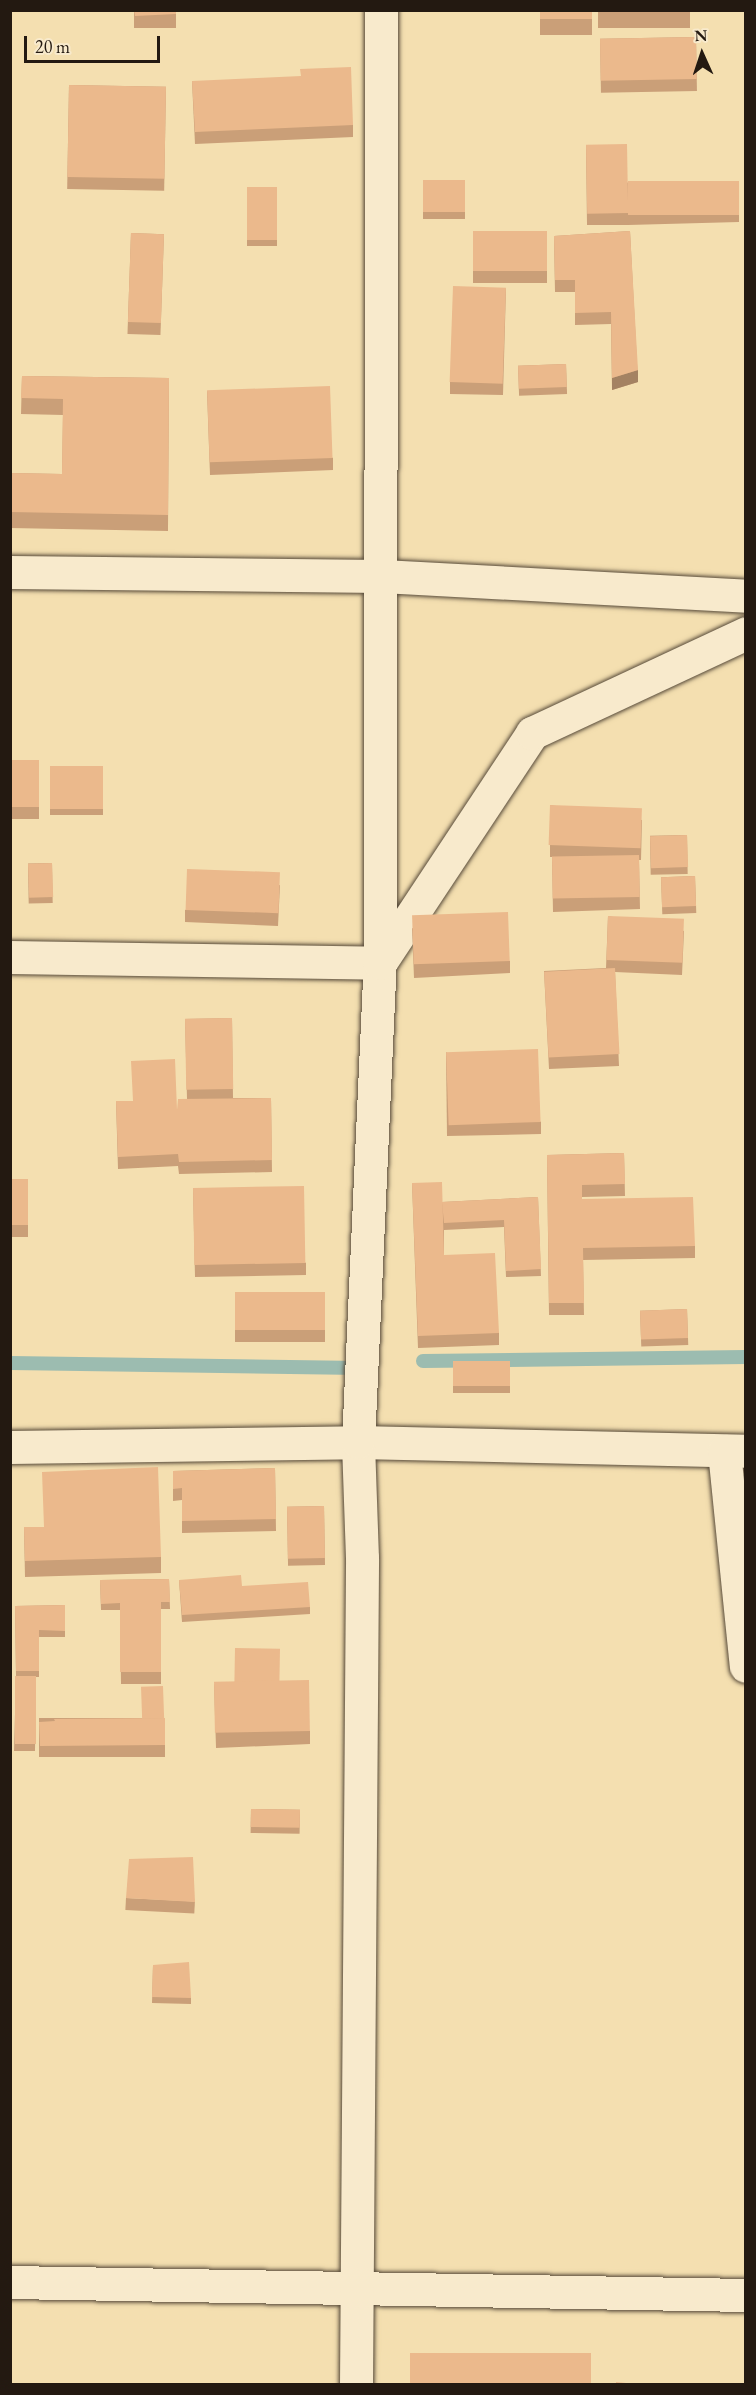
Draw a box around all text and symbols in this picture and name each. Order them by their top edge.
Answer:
scale bar [27,24,164,62]
north arrow [672,24,732,84]
text: N [694,25,708,46]
text: 20 m [35,35,70,58]

